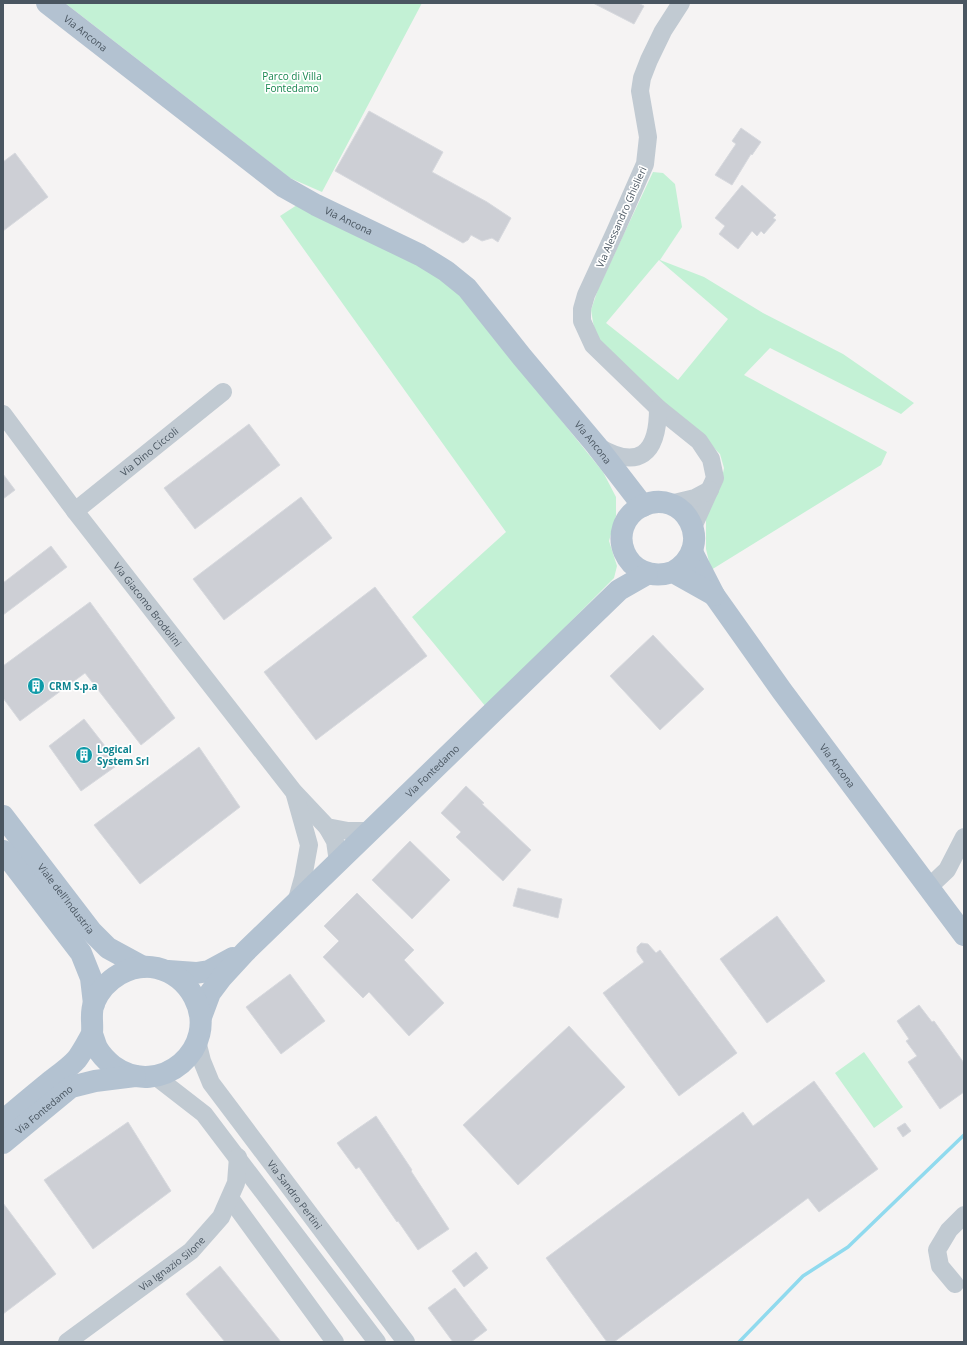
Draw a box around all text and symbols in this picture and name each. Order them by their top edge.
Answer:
street label: Via Ancona [61,12,110,54]
park label: Parco di Villa Fontedamo [262,69,322,95]
street label: Via Alessandro Ghislieri [592,164,650,270]
street label: Via Ancona [322,203,375,238]
street label: Via Ancona [571,418,615,467]
street label: Via Dino Ciccoli [117,424,181,479]
street label: Via Giacomo Brodolini [110,559,185,649]
building icon: CRM S.p.a [26,676,46,696]
place label: CRM S.p.a [49,679,98,693]
street label: Via Fontedamo [402,741,462,800]
street label: Via Ancona [817,741,859,790]
place label: Logical System Srl [97,742,149,768]
building icon: Logical System Srl [74,745,94,765]
street label: Viale dell'Industria [35,860,98,937]
street label: Via Fontedamo [12,1082,75,1137]
street label: Via Sandro Pertini [264,1157,326,1232]
street label: Via Ignazio Silone [136,1233,208,1294]

